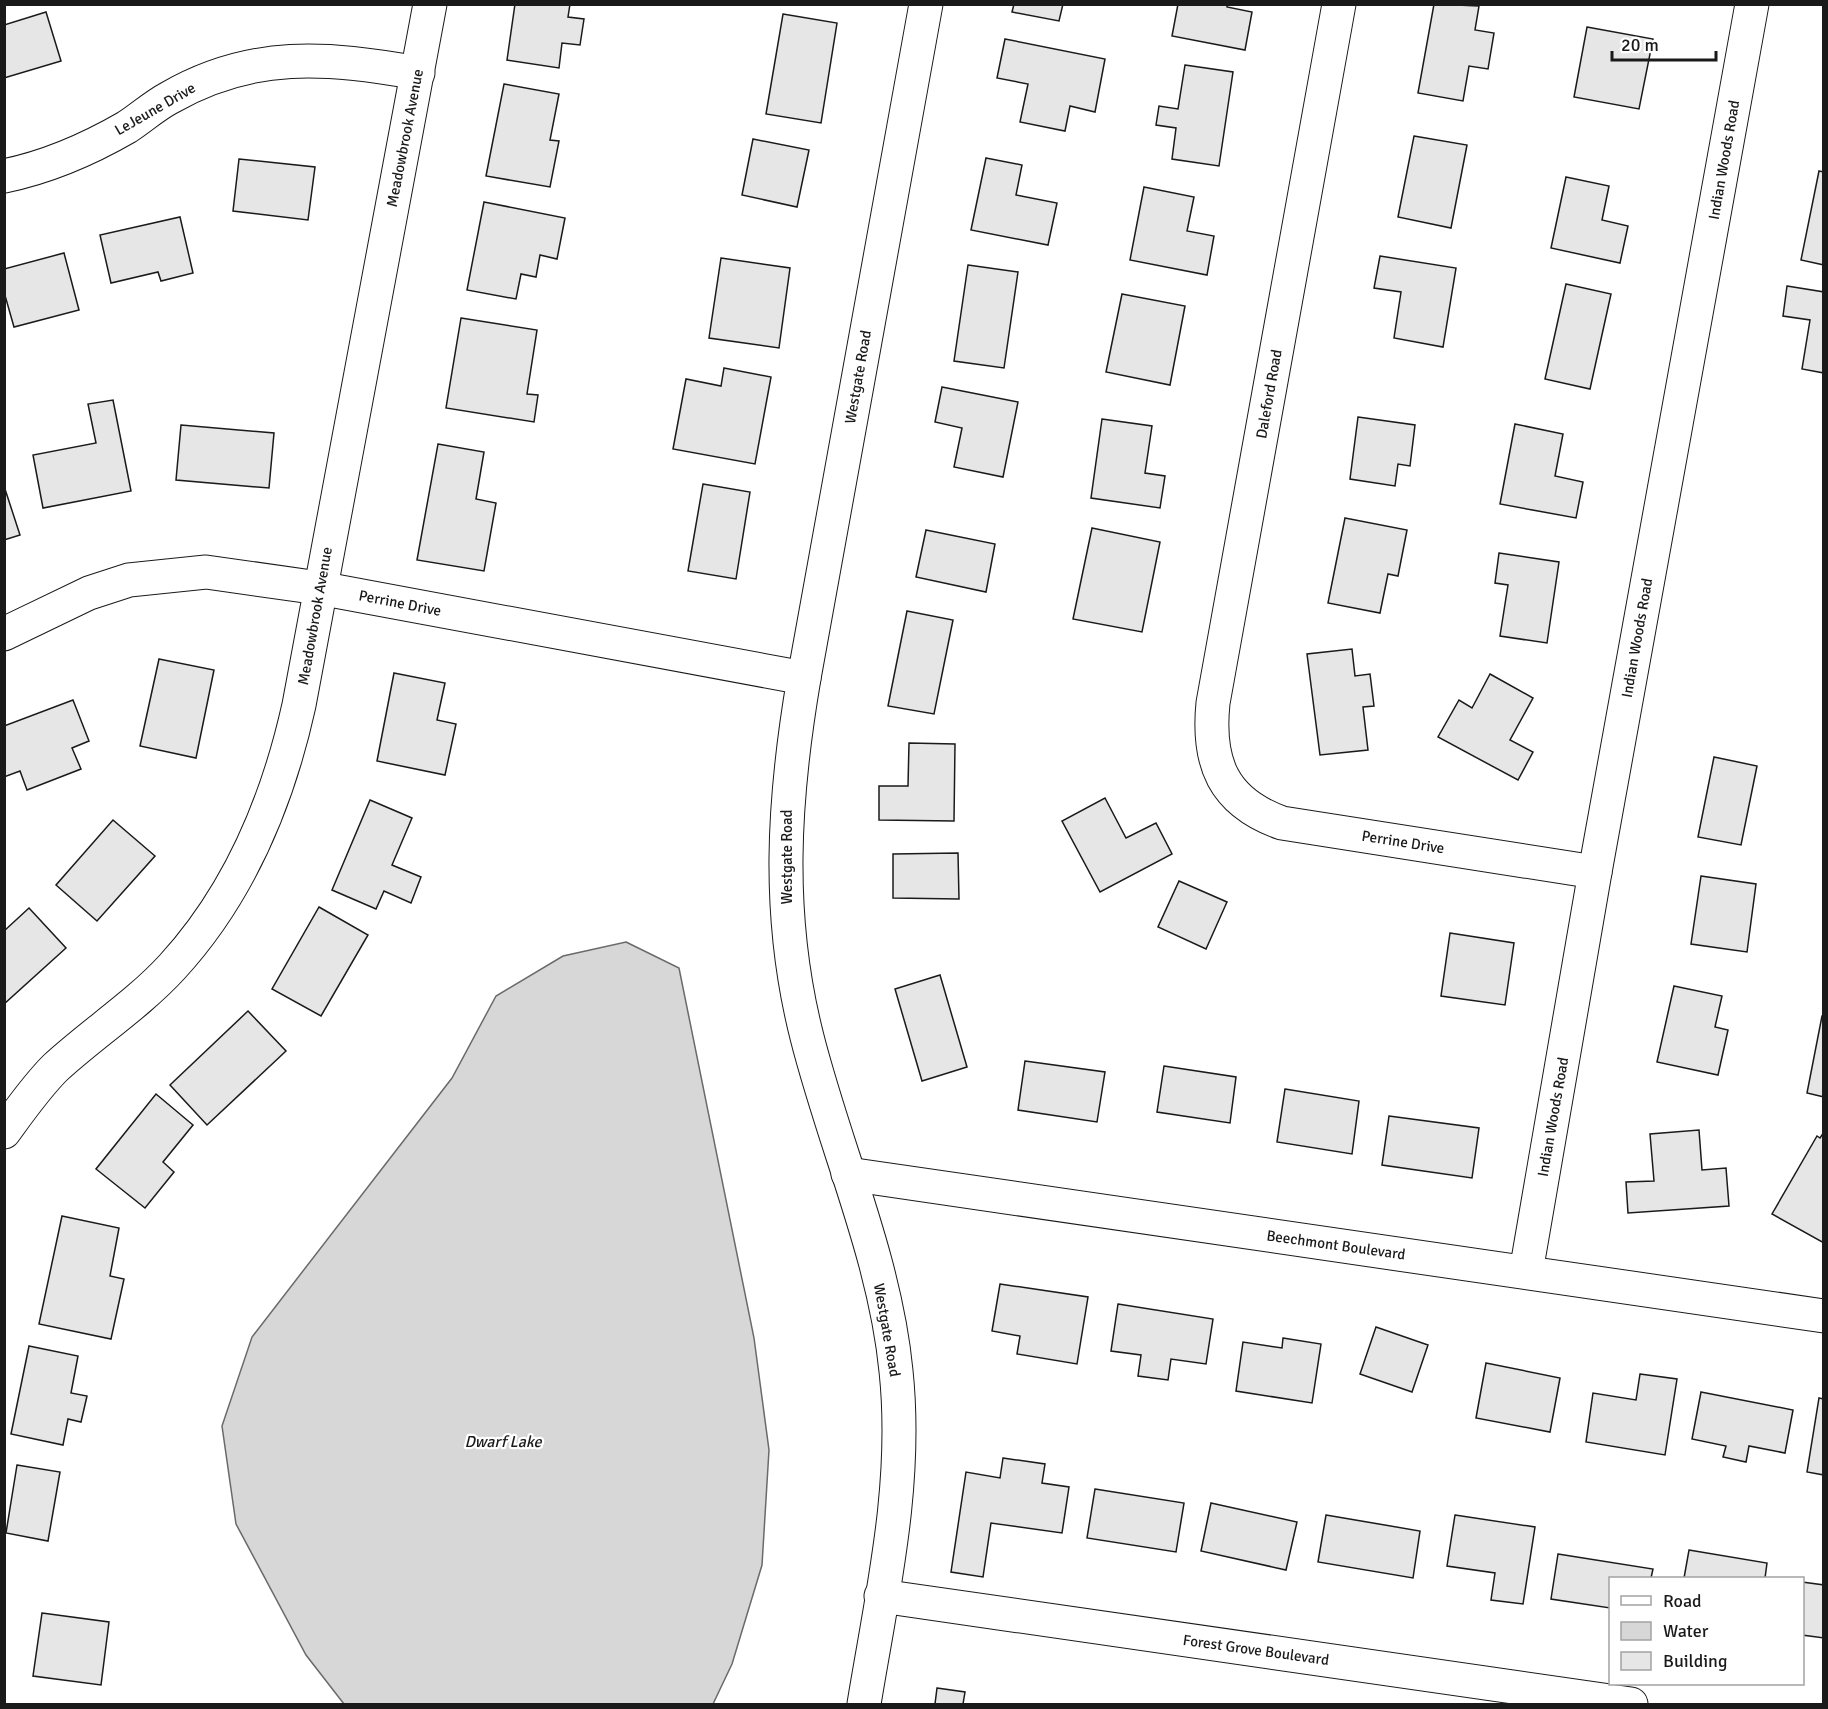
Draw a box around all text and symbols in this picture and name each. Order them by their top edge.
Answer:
scale bar [1612,24,1716,62]
text: 20 m [1621,34,1659,56]
street label: Meadowbrook Avenue [383,68,427,208]
street label: LeJeune Drive [112,79,198,139]
street label: Indian Woods Road [1705,99,1743,221]
street label: Westgate Road [841,329,875,425]
street label: Daleford Road [1252,348,1286,440]
street label: Meadowbrook Avenue [294,545,336,687]
street label: Indian Woods Road [1618,577,1656,699]
street label: Perrine Drive [357,586,443,620]
street label: Westgate Road [778,810,796,904]
street label: Perrine Drive [1360,827,1446,857]
street label: Indian Woods Road [1534,1056,1572,1178]
street label: Beechmont Boulevard [1265,1226,1407,1264]
street label: Westgate Road [870,1282,904,1378]
water label: Dwarf Lake [464,1432,543,1452]
legend [1609,1577,1804,1685]
text: Road [1663,1590,1702,1612]
text: Water [1663,1620,1709,1642]
street label: Forest Grove Boulevard [1182,1631,1330,1669]
text: Building [1663,1650,1727,1672]

